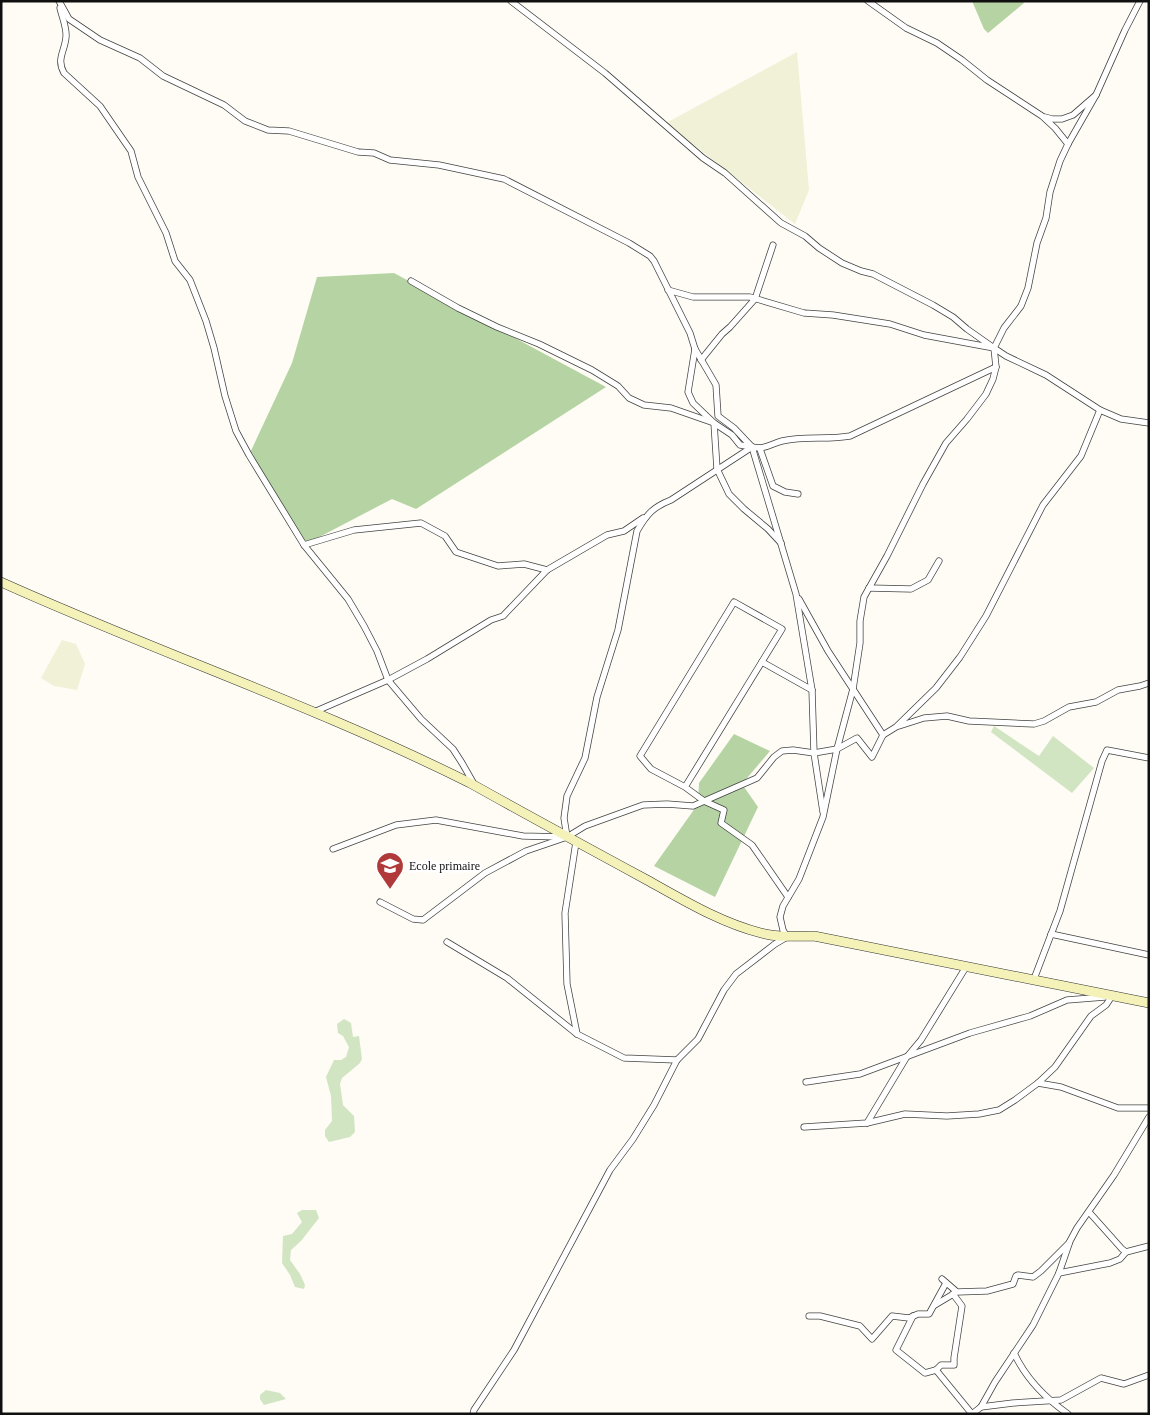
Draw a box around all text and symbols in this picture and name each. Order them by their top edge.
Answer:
school or university icon: Ecole primaire [375,851,405,890]
place label: Ecole primaire [409,859,480,873]

